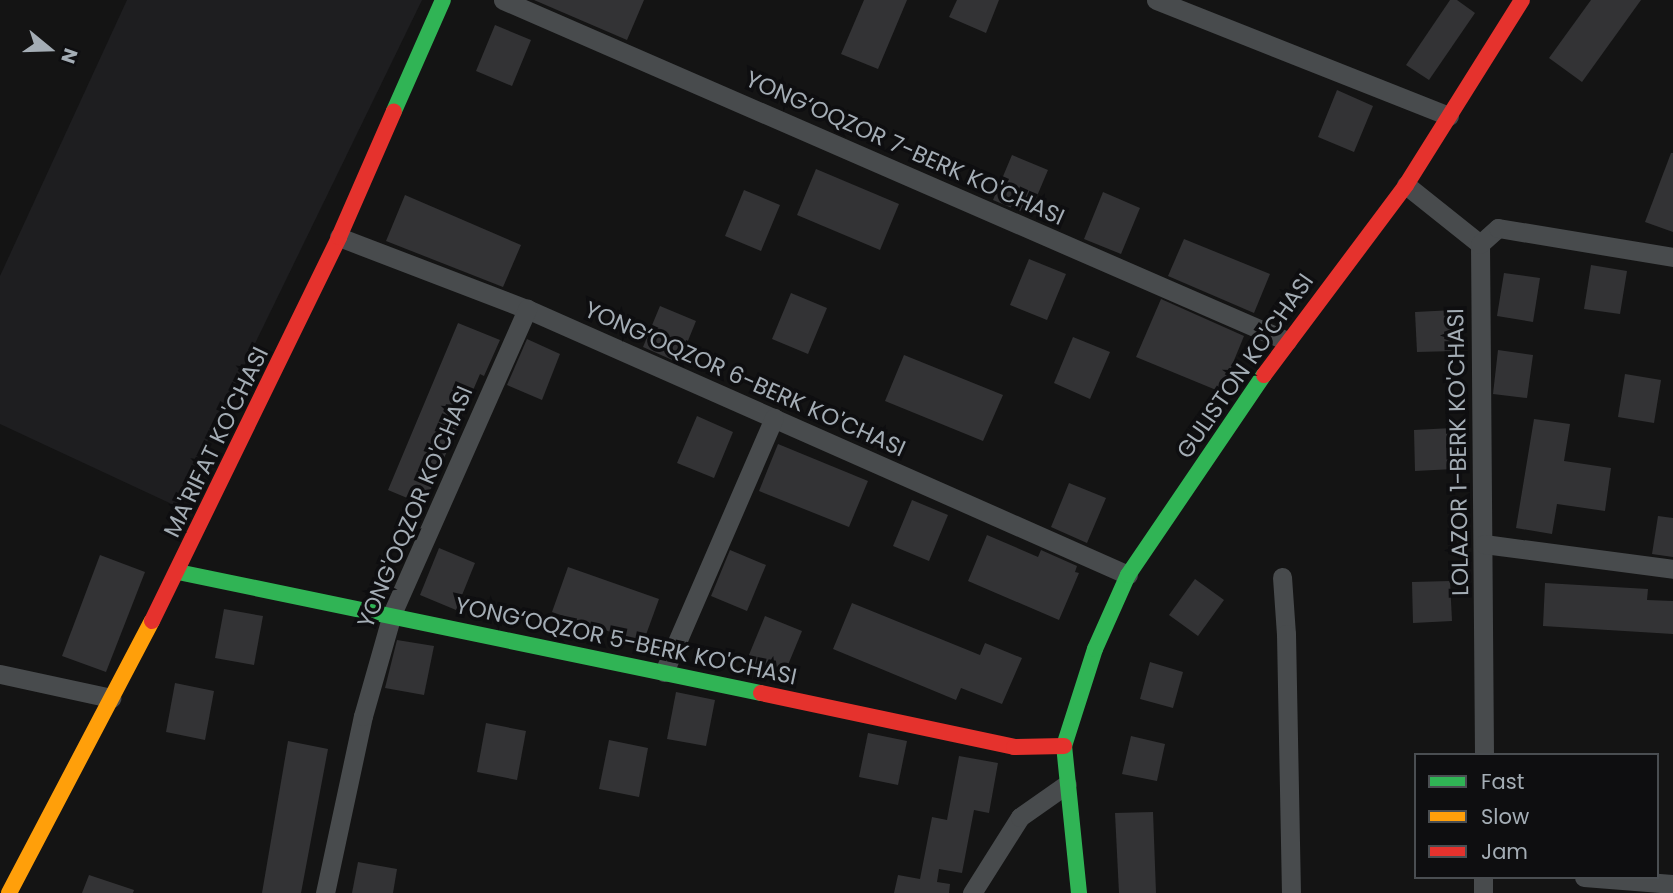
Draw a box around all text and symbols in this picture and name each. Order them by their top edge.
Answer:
north arrow [14,14,84,84]
text: N [54,45,84,67]
street label: YONG‘OQZOR 7-BERK KO'CHASI [741,65,1069,231]
street label: GULISTON KO'CHASI [1171,268,1319,464]
street label: YONG‘OQZOR 6-BERK KO'CHASI [580,296,910,462]
street label: LOLAZOR 1-BERK KO'CHASI [1442,308,1474,596]
street label: MA'RIFAT KO'CHASI [158,342,274,542]
street label: YONG'OQZOR KO'CHASI [352,382,478,632]
street label: YONG‘OQZOR 5-BERK KO'CHASI [453,591,799,691]
legend [1414,753,1659,879]
text: Fast [1481,767,1524,796]
text: Slow [1481,802,1529,831]
text: Jam [1481,837,1528,866]

